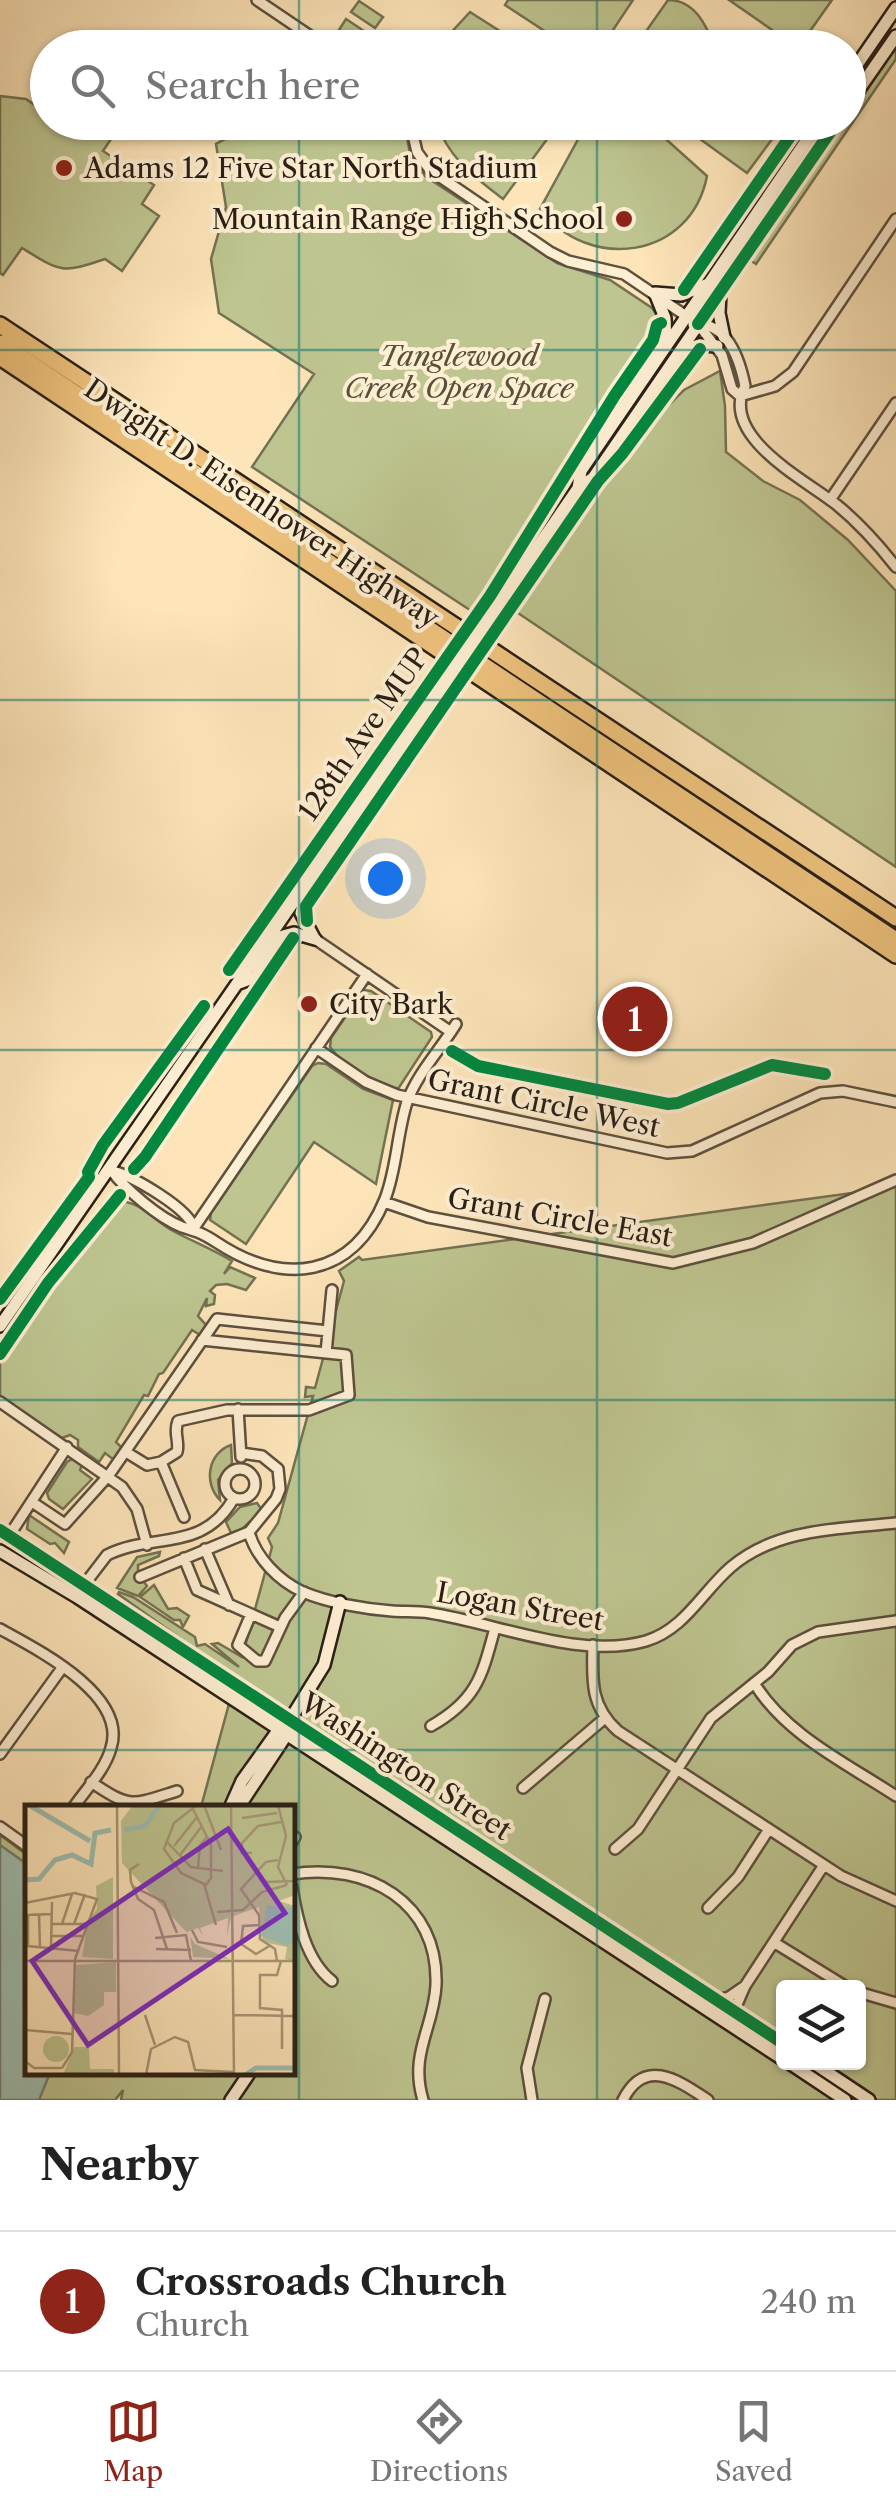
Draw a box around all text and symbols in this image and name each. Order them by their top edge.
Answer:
search box [30,30,866,140]
icon: search [65,58,120,113]
text: Search here [145,62,360,109]
place label: Adams 12 Five Star North Stadium [83,151,538,185]
marker: Adams 12 Five Star North Stadium [53,157,75,179]
place label: Mountain Range High School [212,202,604,236]
marker: Mountain Range High School [613,208,635,230]
park label: Tanglewood Creek Open Space [344,339,575,405]
street label: Dwight D. Eisenhower Highway [78,371,446,635]
street label: 128th Ave MUP [291,641,435,827]
your location [360,853,411,904]
pin: 1 [602,982,668,1056]
place label: City Bark [329,987,455,1021]
marker: City Bark [298,993,320,1015]
street label: Grant Circle West [425,1062,663,1144]
street label: Grant Circle East [445,1180,675,1254]
street label: Logan Street [434,1575,606,1637]
street label: Washington Street [293,1685,518,1847]
inset map [25,1805,295,2075]
map controls [776,1980,866,2070]
button: layers [776,1980,866,2070]
text: Nearby [40,2139,198,2191]
text: Crossroads Church [135,2258,507,2305]
text: 1 [65,2282,80,2321]
text: 240 m [760,2282,856,2321]
text: Church [135,2305,249,2344]
tab: Map [103,2394,163,2488]
tab: Directions [370,2394,508,2488]
tab: Saved [715,2394,793,2488]

